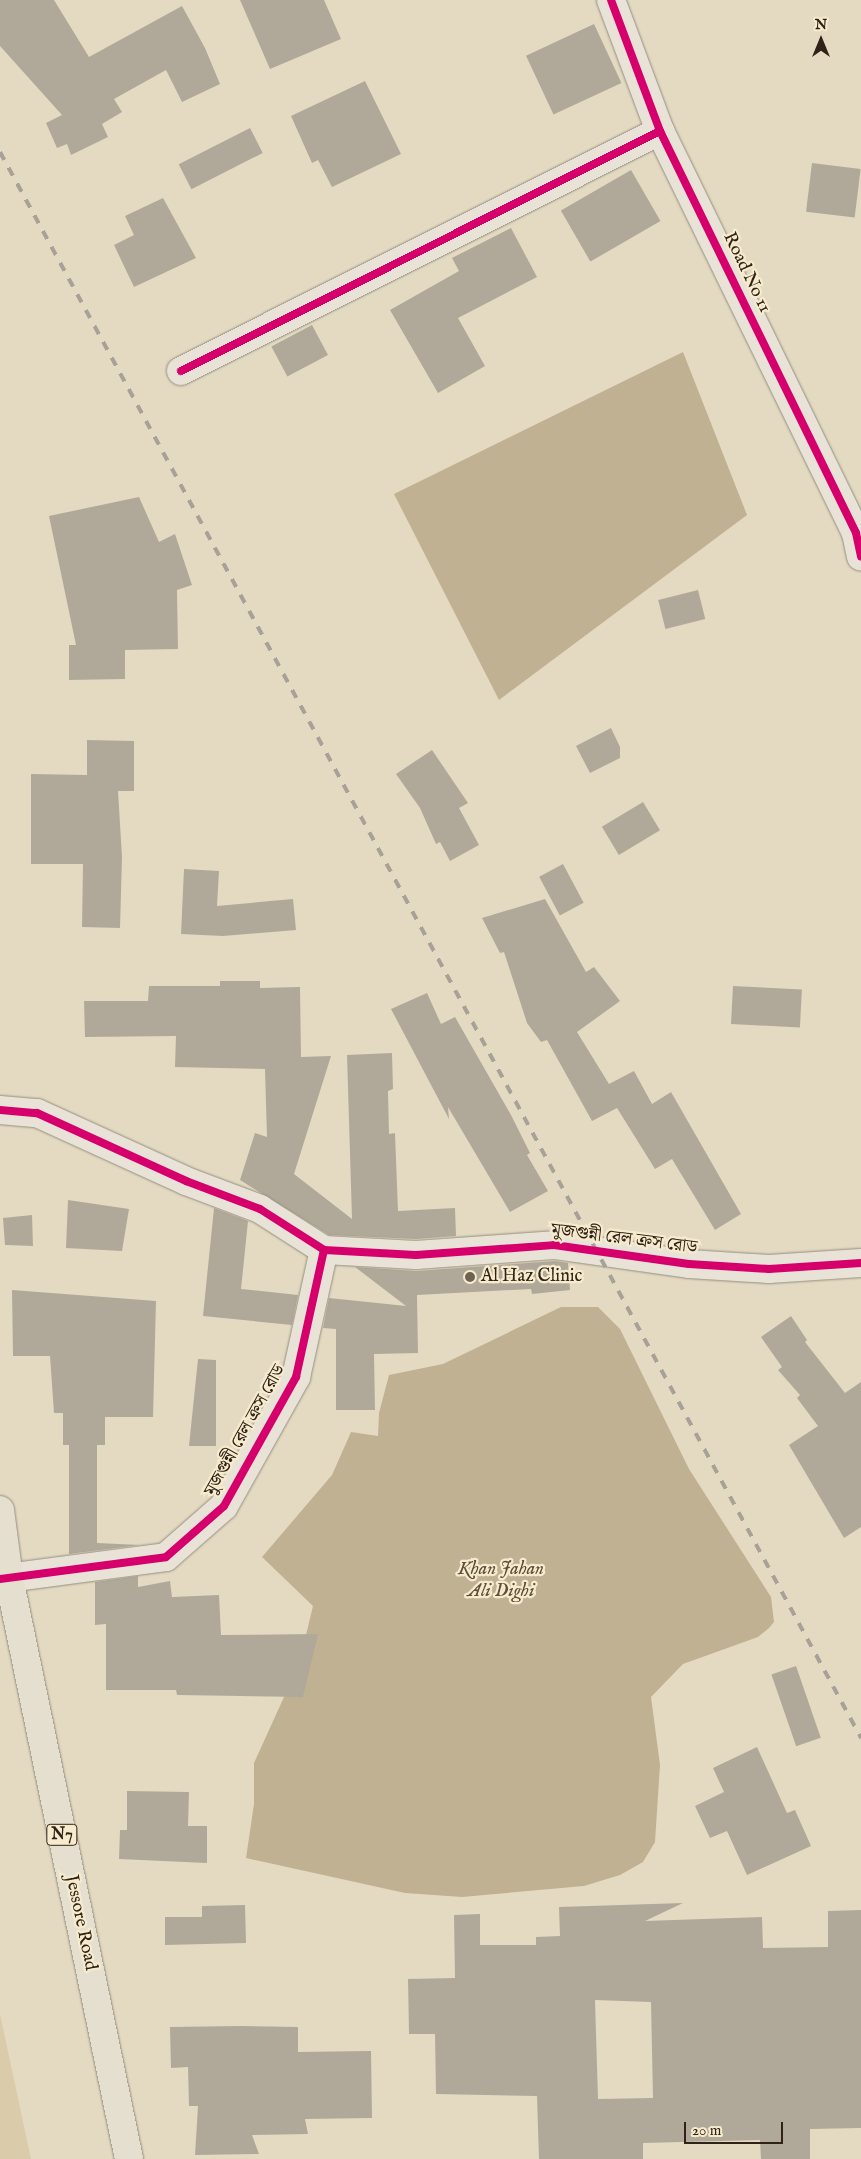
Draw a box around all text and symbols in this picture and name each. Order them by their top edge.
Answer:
north arrow [796,15,846,65]
text: N [815,16,827,34]
street label: Road No 11 [717,229,775,317]
street label: মুজগুন্নী রেল ক্রস রোড [550,1220,698,1260]
place label: Al Haz Clinic [481,1266,582,1288]
marker: Al Haz Clinic [463,1270,477,1284]
street label: মুজগুন্নী রেল ক্রস রোড [201,1361,291,1501]
water label: Khan Jahan Ali Dighi [458,1559,544,1603]
road number: N7 [46,1822,78,1848]
street label: Jessore Road [59,1873,101,1973]
scale bar [686,2112,785,2144]
text: 20 m [692,2121,721,2140]

